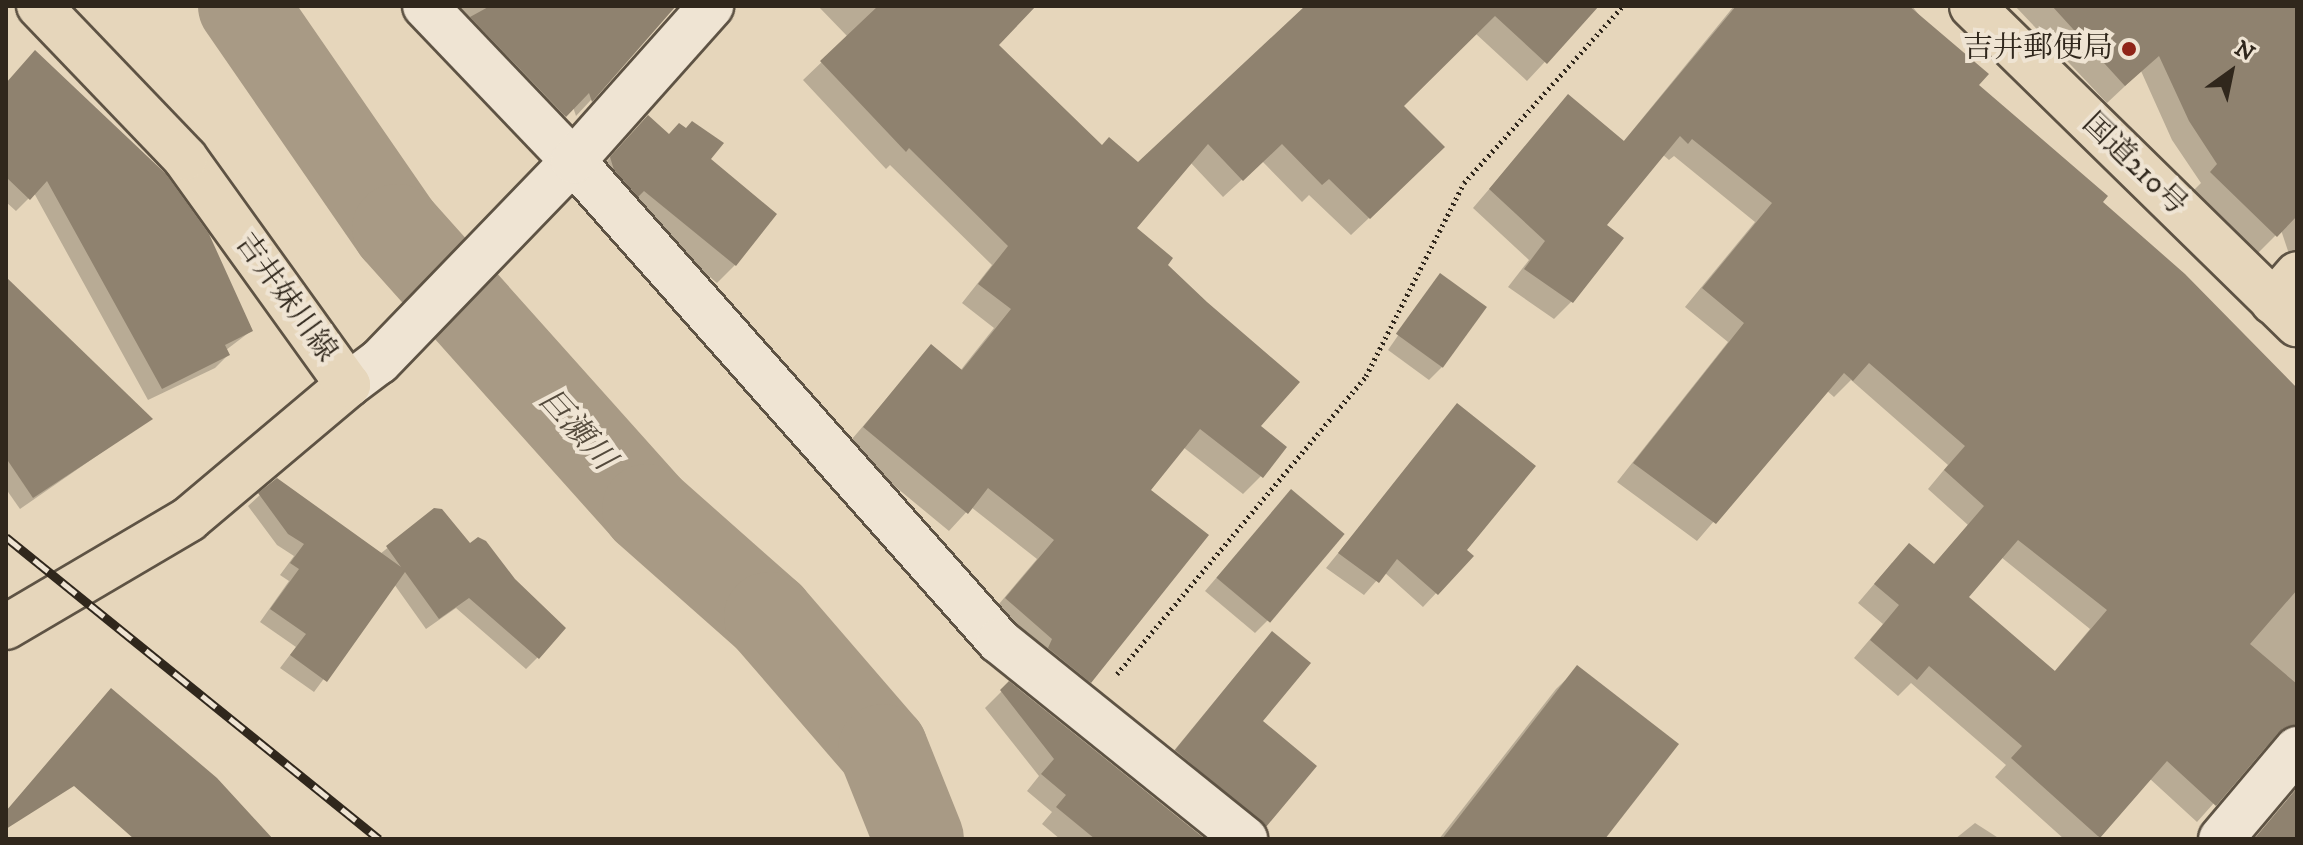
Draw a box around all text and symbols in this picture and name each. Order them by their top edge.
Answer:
place label: 吉井郵便局 [1963,31,2113,67]
north arrow [2191,32,2271,112]
text: N [2229,35,2259,68]
marker: 吉井郵便局 [2120,40,2138,58]
street label: 国道210号 [2074,106,2194,224]
street label: 吉井妹川線 [226,227,344,369]
water label: 巨瀬川 [530,381,622,479]

